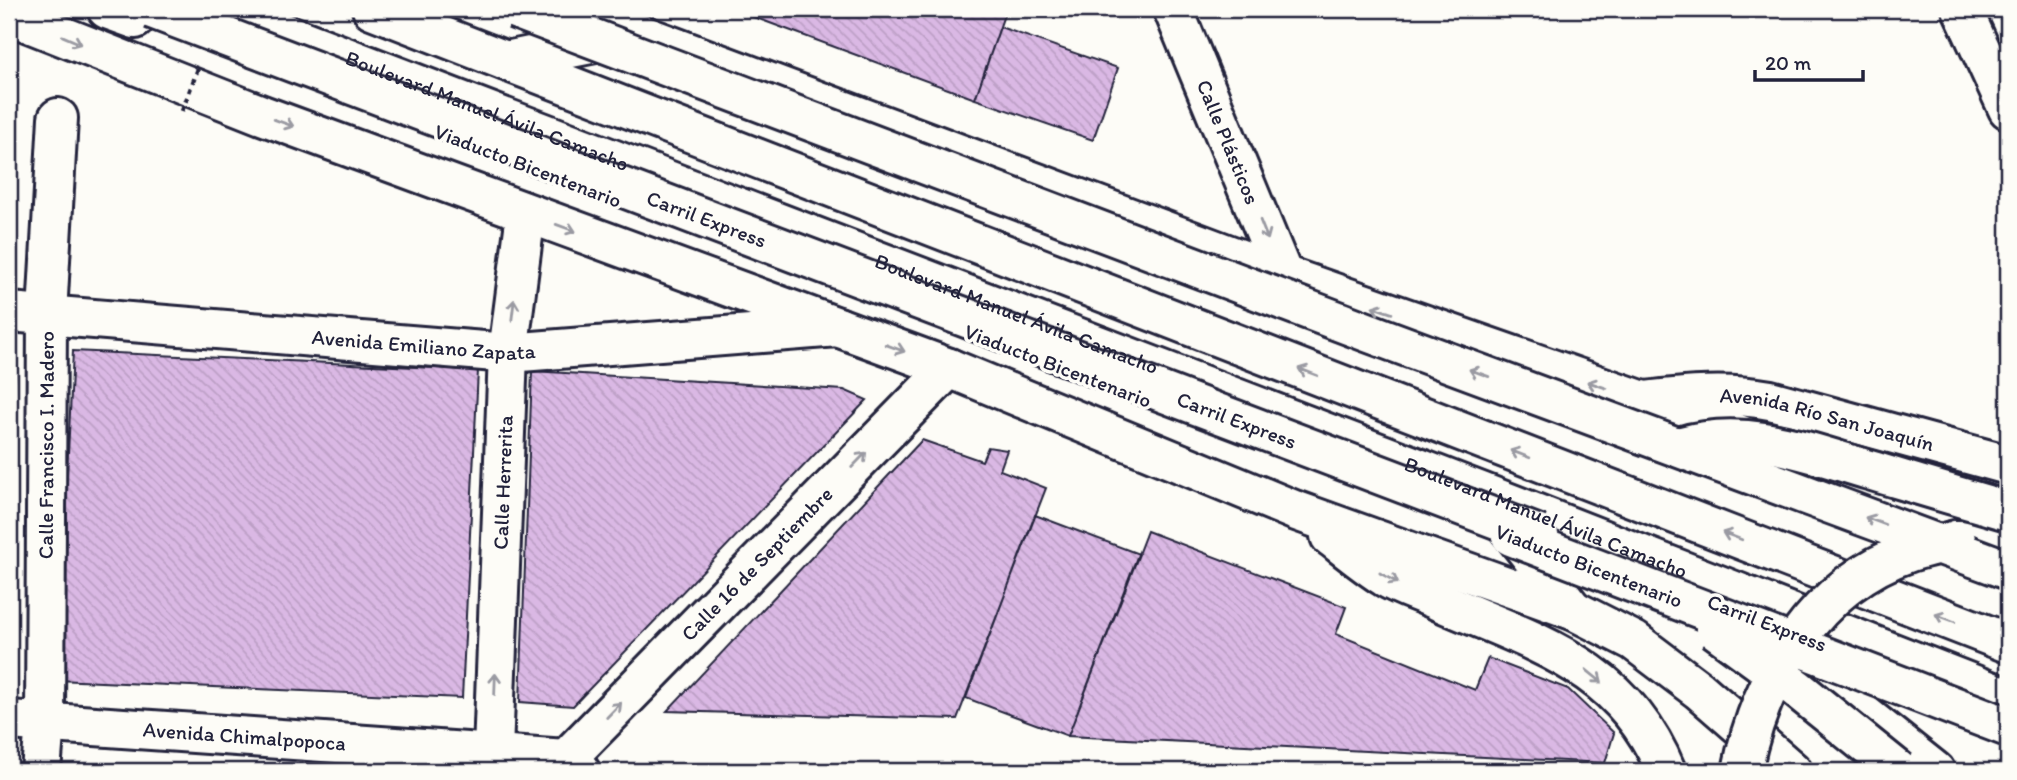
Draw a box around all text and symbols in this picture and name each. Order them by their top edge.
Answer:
one-way arrow [61,34,82,47]
scale bar [1755,38,1863,82]
street label: Boulevard Manuel Ávila Camacho [342,45,632,176]
text: 20 m [1765,50,1812,75]
street label: Calle Plásticos [1192,76,1265,208]
one-way arrow [272,118,294,131]
street label: Viaducto Bicentenario [431,118,625,213]
street label: Carril Express [643,185,770,253]
one-way arrow [1259,219,1272,241]
one-way arrow [554,223,576,235]
street label: Boulevard Manuel Ávila Camacho [872,248,1162,379]
one-way arrow [507,299,520,322]
one-way arrow [1371,303,1393,316]
street label: Viaducto Bicentenario [961,318,1155,413]
street label: Avenida Emiliano Zapata [311,324,536,365]
street label: Calle Francisco I. Madero [33,331,59,559]
one-way arrow [883,343,905,356]
one-way arrow [1298,364,1320,377]
one-way arrow [1468,366,1490,378]
one-way arrow [1586,378,1608,390]
street label: Avenida Río San Joaquín [1719,382,1937,456]
street label: Carril Express [1173,386,1300,454]
street label: Calle Herrerita [488,415,518,550]
one-way arrow [1510,446,1532,459]
street label: Boulevard Manuel Ávila Camacho [1401,451,1691,583]
one-way arrow [850,452,867,469]
street label: Calle 16 de Septiembre [676,481,838,646]
one-way arrow [1865,514,1887,526]
street label: Viaducto Bicentenario [1492,518,1686,613]
one-way arrow [1722,529,1744,541]
one-way arrow [1379,571,1399,585]
street label: Carril Express [1704,588,1830,657]
one-way arrow [1934,611,1956,624]
one-way arrow [1584,668,1602,684]
one-way arrow [489,673,502,696]
one-way arrow [605,702,622,719]
street label: Avenida Chimalpopoca [142,716,347,756]

